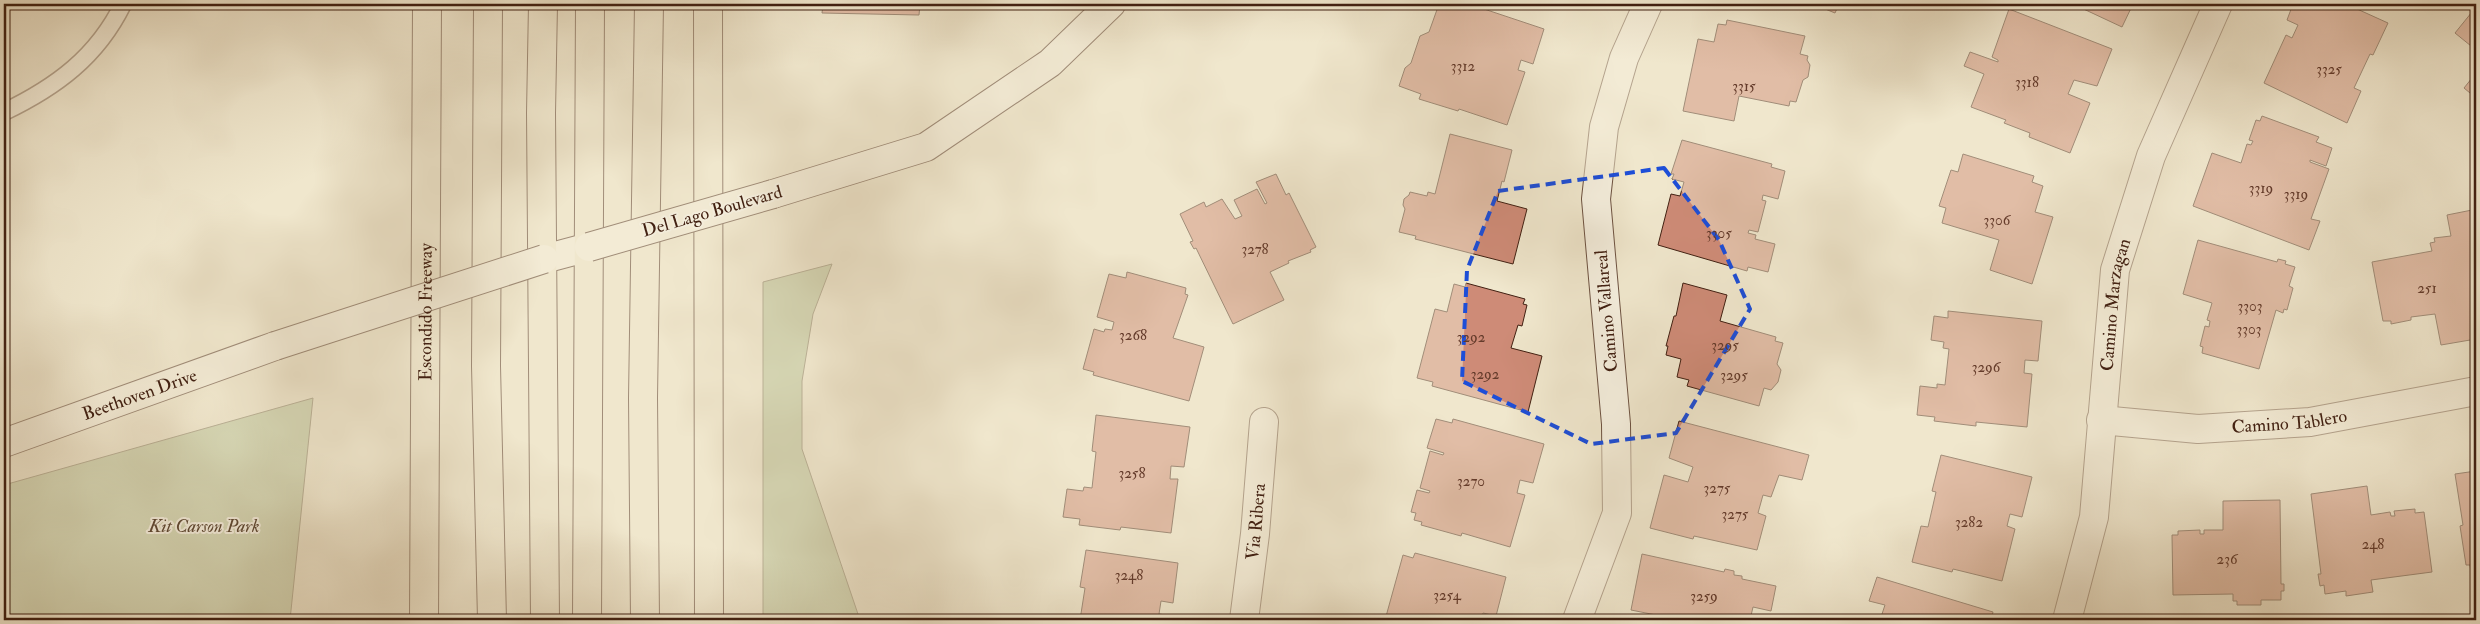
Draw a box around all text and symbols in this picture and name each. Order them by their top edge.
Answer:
house number: 3312 [1451,57,1476,76]
house number: 3325 [2316,60,2342,79]
house number: 3318 [2015,73,2039,92]
house number: 3315 [1732,77,1756,96]
house number: 3319 [2249,179,2273,198]
street label: Del Lago Boulevard [639,180,785,242]
house number: 3319 [2284,185,2308,204]
house number: 3306 [1984,211,2012,230]
house number: 3305 [1706,224,1732,243]
street label: Camino Marzagan [2095,236,2136,372]
house number: 3278 [1241,240,1269,259]
street label: Escondido Freeway [414,242,438,381]
street label: Camino Vallareal [1590,249,1623,373]
house number: 251 [2417,279,2437,298]
house number: 3303 [2238,297,2262,316]
house number: 3303 [2237,320,2261,339]
house number: 3268 [1119,326,1147,345]
house number: 3292 [1457,328,1486,347]
house number: 3295 [1711,336,1739,355]
house number: 3296 [1972,358,2002,377]
street label: Beethoven Drive [79,364,201,426]
house number: 3292 [1471,365,1500,384]
house number: 3295 [1720,366,1748,385]
street label: Camino Tablero [2231,404,2349,439]
house number: 3258 [1119,464,1145,483]
house number: 3270 [1457,472,1485,491]
house number: 3275 [1704,479,1731,498]
street label: Via Ribera [1241,482,1271,561]
house number: 3275 [1722,505,1749,524]
house number: 3282 [1955,513,1983,532]
park label: Kit Carson Park [148,515,259,538]
house number: 248 [2362,535,2384,554]
house number: 236 [2217,550,2239,569]
house number: 3248 [1115,566,1143,585]
house number: 3254 [1433,586,1462,605]
house number: 3259 [1690,587,1718,606]

